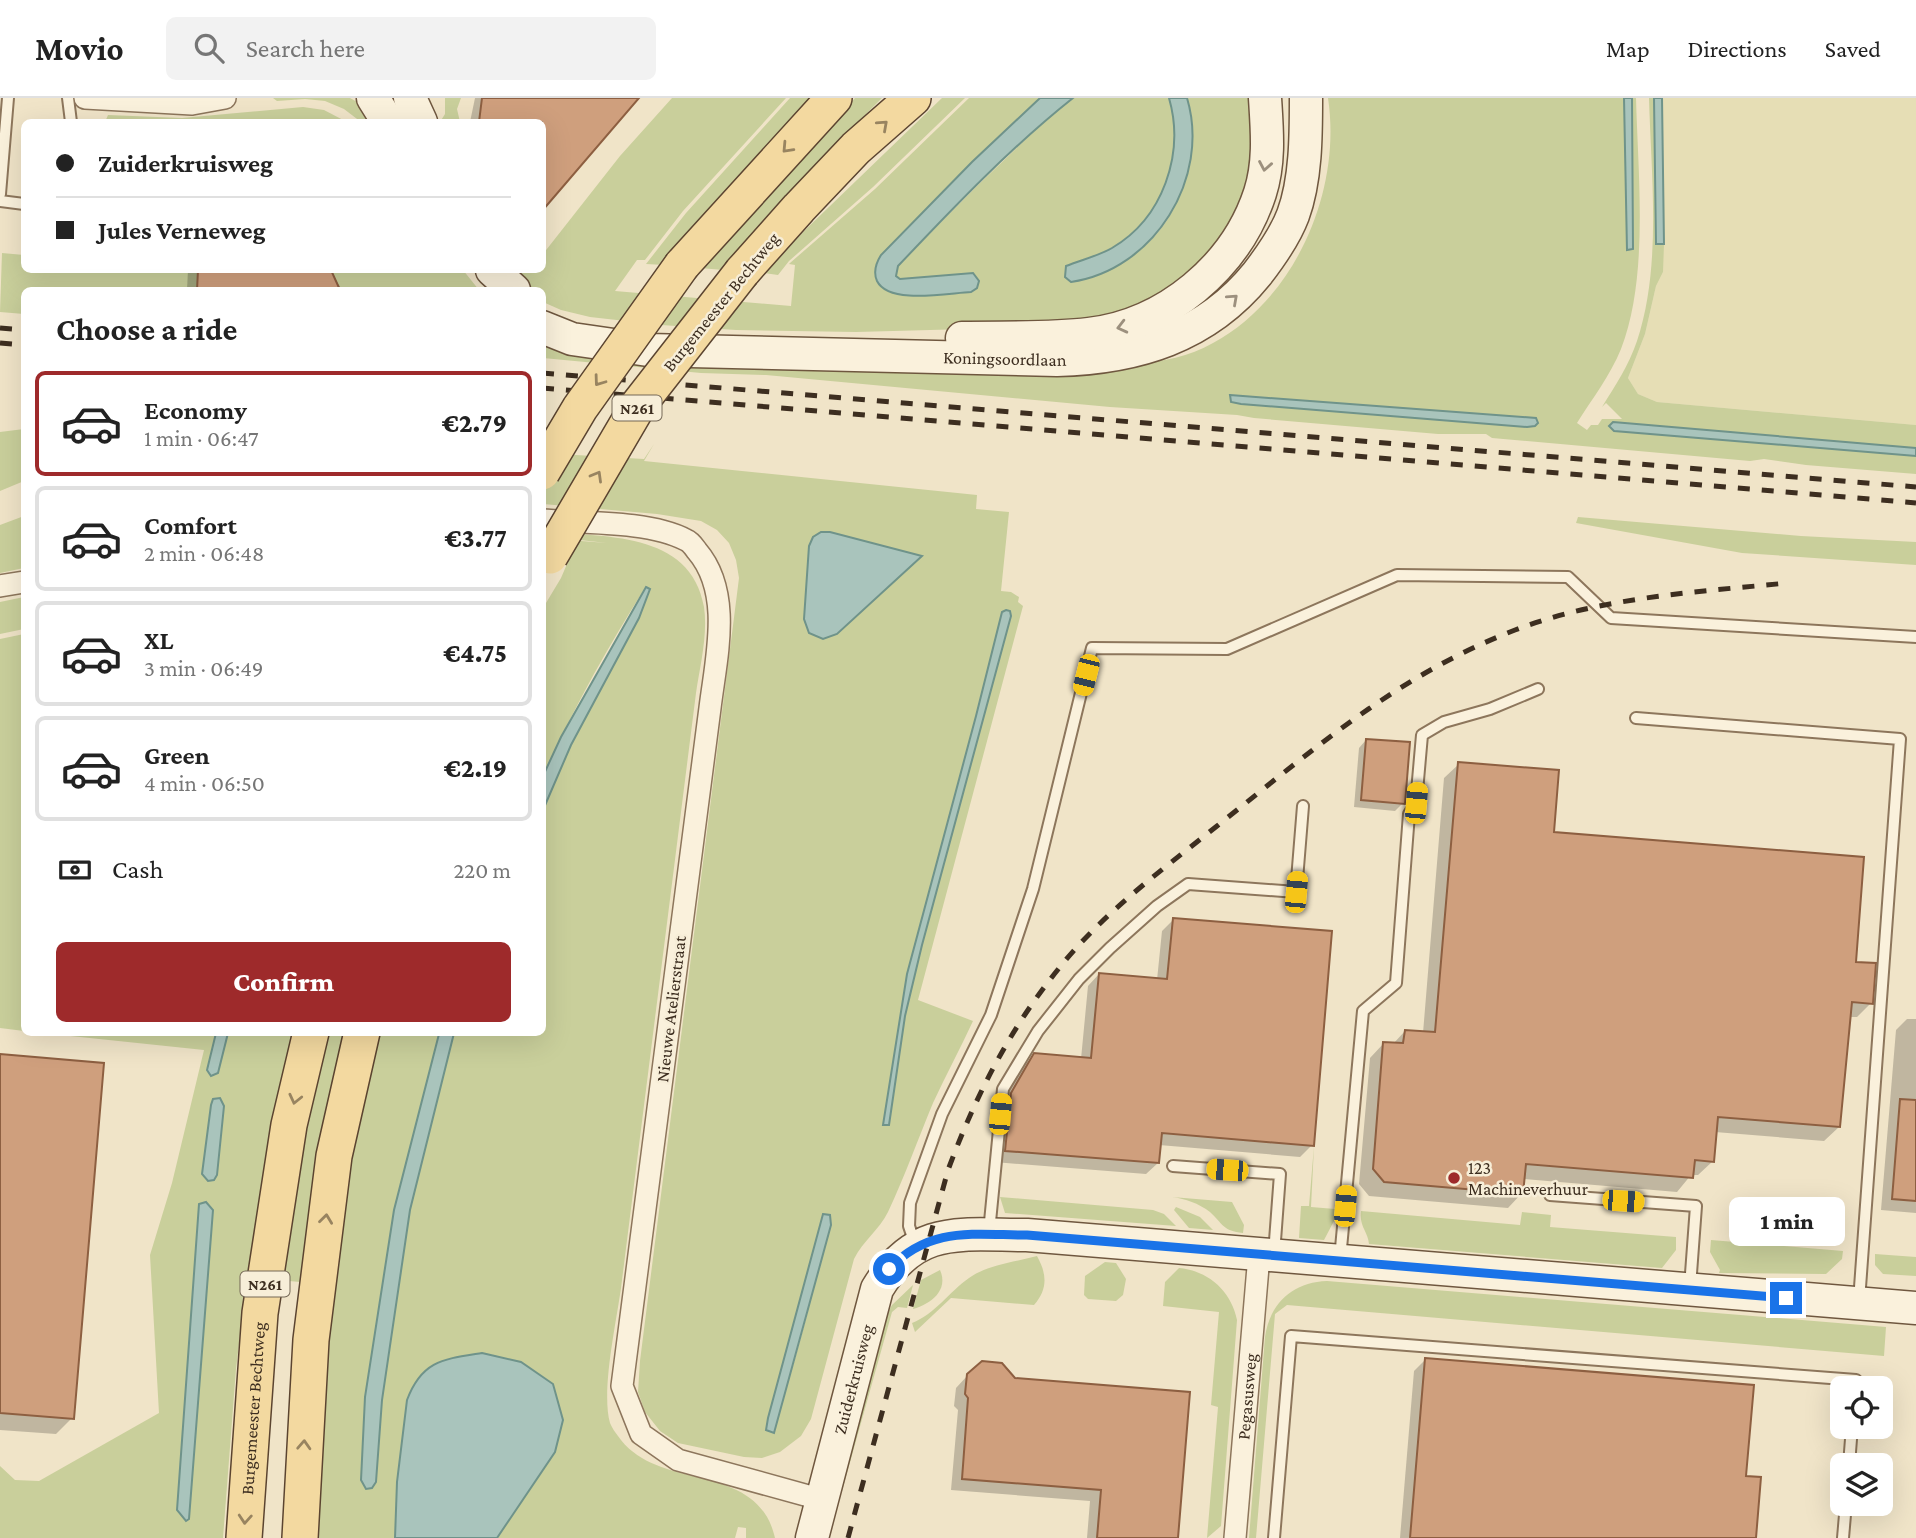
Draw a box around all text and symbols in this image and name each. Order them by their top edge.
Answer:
search box [166,17,656,80]
icon: search [190,29,228,67]
text: Movio [35,30,124,67]
text: Search here [246,34,365,63]
text: Map [1606,35,1650,62]
text: Directions [1688,35,1787,62]
text: Saved [1825,35,1881,62]
one-way arrow [874,121,887,133]
one-way arrow [783,140,796,153]
text: Zuiderkruisweg [98,149,273,178]
one-way arrow [1258,160,1273,172]
text: Jules Verneweg [98,216,266,245]
street label: Burgemeester Bechtweg [659,228,783,376]
one-way arrow [1225,295,1238,308]
text: Choose a ride [56,311,237,347]
one-way arrow [1116,319,1128,333]
street label: Koningsoordlaan [943,347,1067,370]
one-way arrow [595,373,608,385]
icon: car [60,392,123,455]
text: Economy [144,396,247,425]
road number: N261 [612,396,662,420]
text: €2.79 [442,409,507,438]
text: 1 min · 06:47 [144,425,259,451]
one-way arrow [589,471,602,483]
icon: car [60,507,123,570]
text: Comfort [144,511,237,540]
text: €3.77 [445,524,507,553]
text: 2 min · 06:48 [144,540,264,566]
icon: car [60,622,123,685]
text: XL [144,626,173,655]
text: €4.75 [443,639,507,668]
car [1071,652,1102,698]
text: 3 min · 06:49 [144,655,263,681]
icon: car [60,737,123,800]
text: Green [144,741,210,770]
text: €2.19 [444,754,507,783]
text: 4 min · 06:50 [144,770,265,796]
car [1404,781,1429,825]
icon: cash [56,851,94,889]
text: Cash [112,855,163,884]
text: 220 m [453,857,511,883]
car [1284,870,1309,914]
street label: Nieuwe Atelierstraat [652,934,690,1083]
button: Confirm [56,942,511,1022]
car [988,1092,1013,1136]
one-way arrow [289,1093,303,1105]
car [1206,1158,1249,1182]
place label: 123 Machineverhuur [1468,1158,1589,1199]
marker: 123 Machineverhuur [1446,1170,1462,1186]
car [1333,1184,1358,1228]
car [1602,1189,1645,1213]
callout: 1 min [1728,1196,1844,1246]
text: 1 min [1760,1208,1814,1234]
one-way arrow [319,1213,334,1225]
route start [873,1253,905,1285]
road number: N261 [240,1272,290,1296]
route end [1770,1282,1802,1314]
street label: Burgemeester Bechtweg [237,1321,269,1495]
street label: Zuiderkruisweg [829,1322,877,1437]
street label: Pegasusweg [1233,1352,1261,1441]
map controls [1830,1376,1893,1516]
button: locate [1830,1376,1893,1439]
one-way arrow [296,1440,311,1451]
button: layers [1830,1453,1893,1516]
one-way arrow [238,1514,253,1525]

